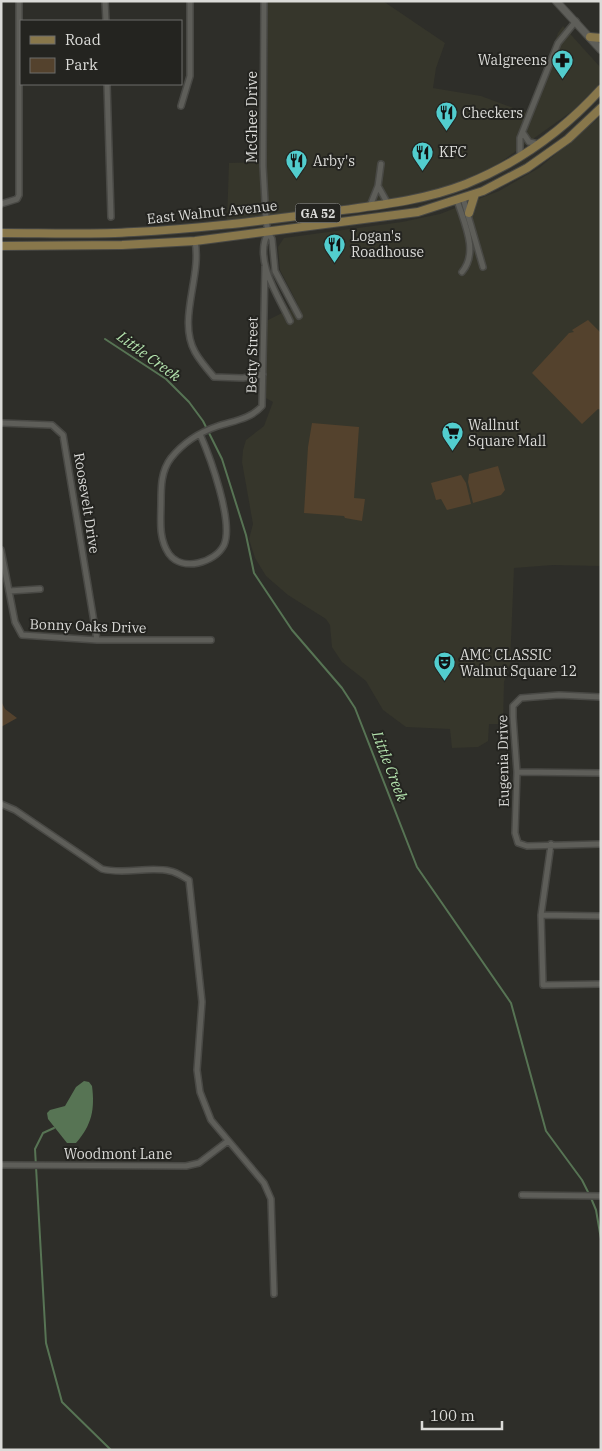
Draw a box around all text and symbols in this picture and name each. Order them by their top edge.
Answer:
legend [20,20,182,85]
text: Road [65,30,101,49]
pharmacy icon: Walgreens [551,48,575,79]
place label: Walgreens [478,51,547,69]
text: Park [65,55,98,74]
street label: McGhee Drive [243,71,261,163]
restaurant icon: Checkers [434,101,458,132]
place label: Checkers [462,104,523,122]
restaurant icon: KFC [411,140,435,171]
place label: KFC [439,143,467,161]
restaurant icon: Arby's [285,149,309,180]
place label: Arby's [313,152,355,170]
street label: East Walnut Avenue [146,196,278,228]
road number: GA 52 [296,204,340,222]
place label: Logan's Roadhouse [351,227,424,261]
restaurant icon: Logan's Roadhouse [323,232,347,263]
street label: Betty Street [242,316,262,393]
water label: Little Creek [113,326,184,385]
place label: Wallnut Square Mall [468,416,546,450]
supermarket icon: Wallnut Square Mall [440,421,464,452]
street label: Roosevelt Drive [70,451,104,555]
street label: Bonny Oaks Drive [29,615,147,637]
place label: AMC CLASSIC Walnut Square 12 [460,646,577,680]
theatre icon: AMC CLASSIC Walnut Square 12 [432,651,456,682]
street label: Eugenia Drive [493,715,513,807]
water label: Little Creek [368,727,412,804]
street label: Woodmont Lane [64,1145,172,1163]
scale bar [422,1398,502,1430]
text: 100 m [430,1406,475,1425]

